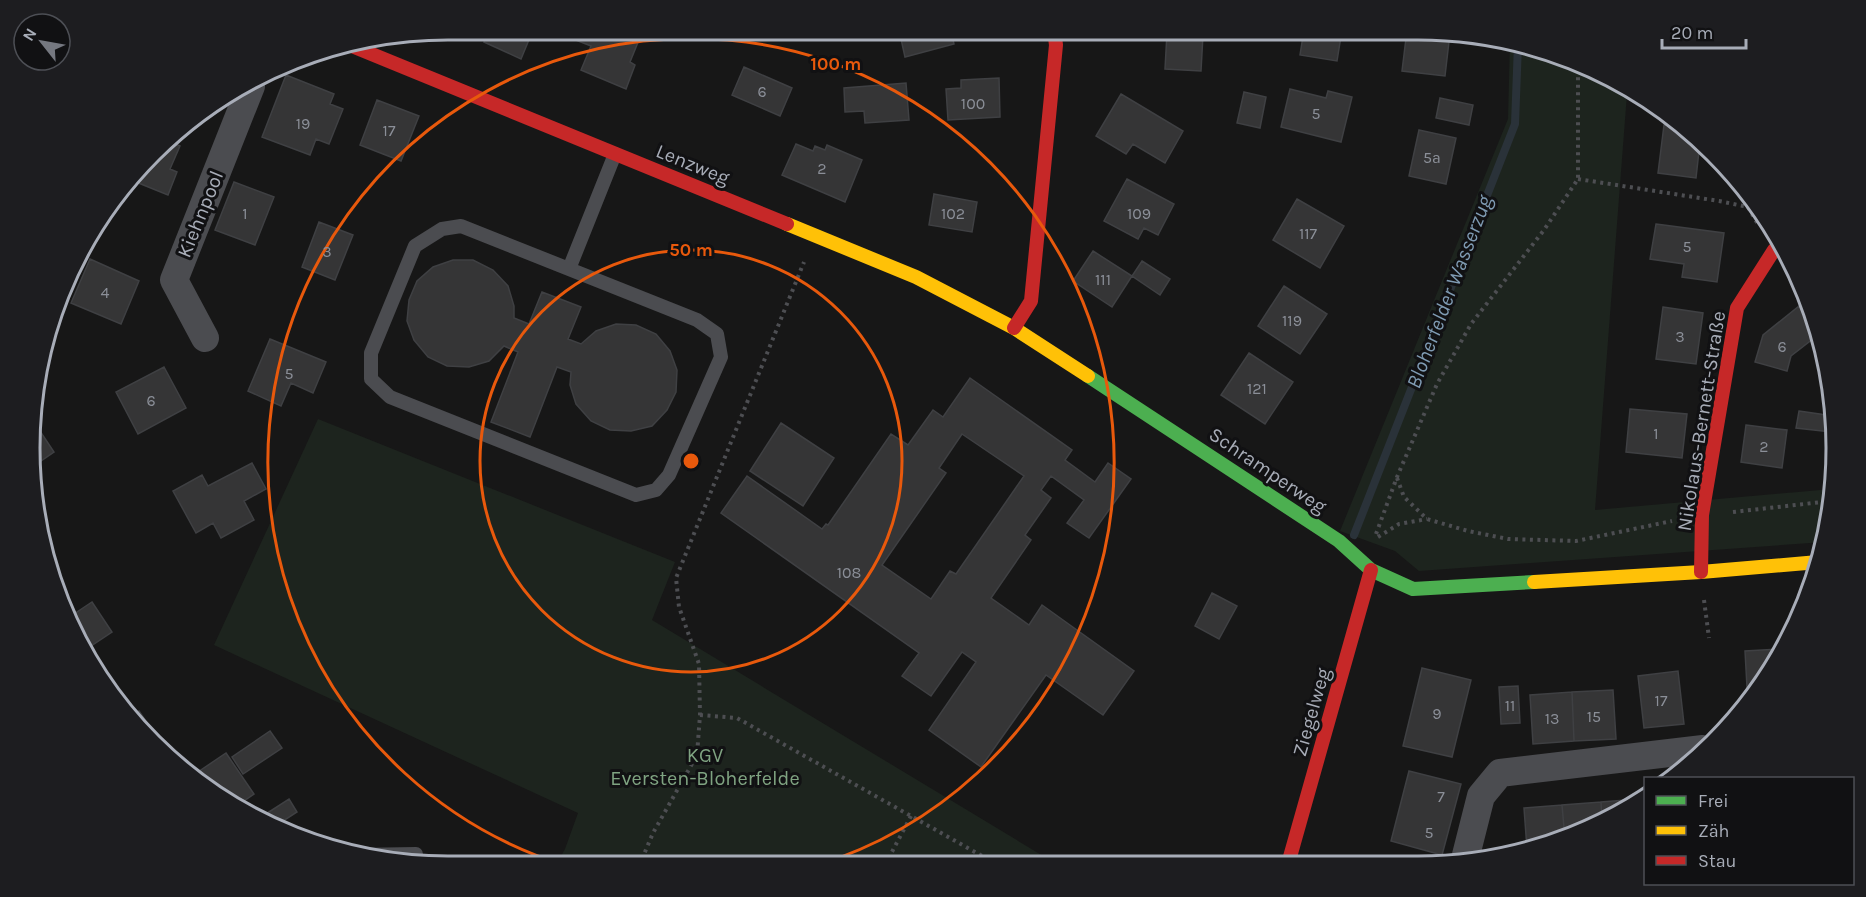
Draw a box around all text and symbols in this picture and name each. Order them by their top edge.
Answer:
north arrow [12,12,72,72]
scale bar [1662,12,1746,50]
text: 20 m [1671,22,1713,44]
text: N [18,25,41,44]
text: 100 m [811,53,861,75]
house number: 6 [757,82,767,101]
house number: 100 [961,94,985,113]
house number: 5 [1311,104,1321,123]
house number: 19 [296,114,310,133]
house number: 17 [383,121,396,140]
street label: Lenzweg [653,139,733,190]
house number: 5a [1423,148,1441,167]
house number: 2 [817,159,827,178]
street label: Kiehnpool [173,167,228,261]
water label: Bloherfelder Wasserzug [1401,191,1497,392]
house number: 1 [242,204,248,223]
house number: 102 [941,204,965,223]
house number: 109 [1127,204,1151,223]
house number: 117 [1299,224,1318,243]
house number: 5 [1682,237,1692,256]
text: 50 m [669,239,713,261]
house number: 3 [322,242,332,261]
house number: 111 [1095,270,1111,289]
house number: 4 [101,283,110,302]
street label: Nikolaus-Bernett-Straße [1673,309,1730,533]
house number: 119 [1282,311,1302,330]
house number: 3 [1675,327,1685,346]
house number: 6 [1777,337,1787,356]
house number: 5 [284,364,294,383]
house number: 121 [1247,379,1267,398]
house number: 6 [146,391,156,410]
street label: Schramperweg [1205,423,1331,518]
house number: 1 [1653,424,1659,443]
house number: 2 [1759,437,1769,456]
centre of rings [681,451,701,471]
house number: 108 [837,563,861,582]
street label: Ziegelweg [1288,665,1335,759]
house number: 17 [1655,691,1668,710]
house number: 11 [1505,696,1515,715]
house number: 9 [1432,704,1442,723]
house number: 15 [1587,707,1601,726]
house number: 13 [1545,709,1559,728]
park label: KGV Eversten-Bloherfelde [610,744,800,790]
legend [1644,777,1854,885]
house number: 7 [1437,787,1445,806]
text: Frei [1698,790,1729,812]
text: Zäh [1698,820,1729,842]
house number: 5 [1424,823,1434,842]
text: Stau [1698,850,1736,872]

